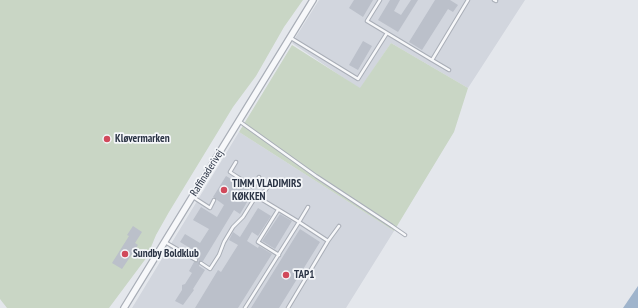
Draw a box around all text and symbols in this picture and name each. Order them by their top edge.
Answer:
place label: Kløvermarken [115,132,170,146]
marker: Kløvermarken [102,134,112,144]
street label: Raffinaderivej [188,147,226,199]
place label: TIMM VLADIMIRS KØKKEN [232,177,301,203]
marker: TIMM VLADIMIRS KØKKEN [219,185,229,195]
place label: Sundby Boldklub [133,247,199,261]
marker: Sundby Boldklub [120,249,130,259]
place label: TAP1 [294,268,315,282]
marker: TAP1 [281,270,291,280]

